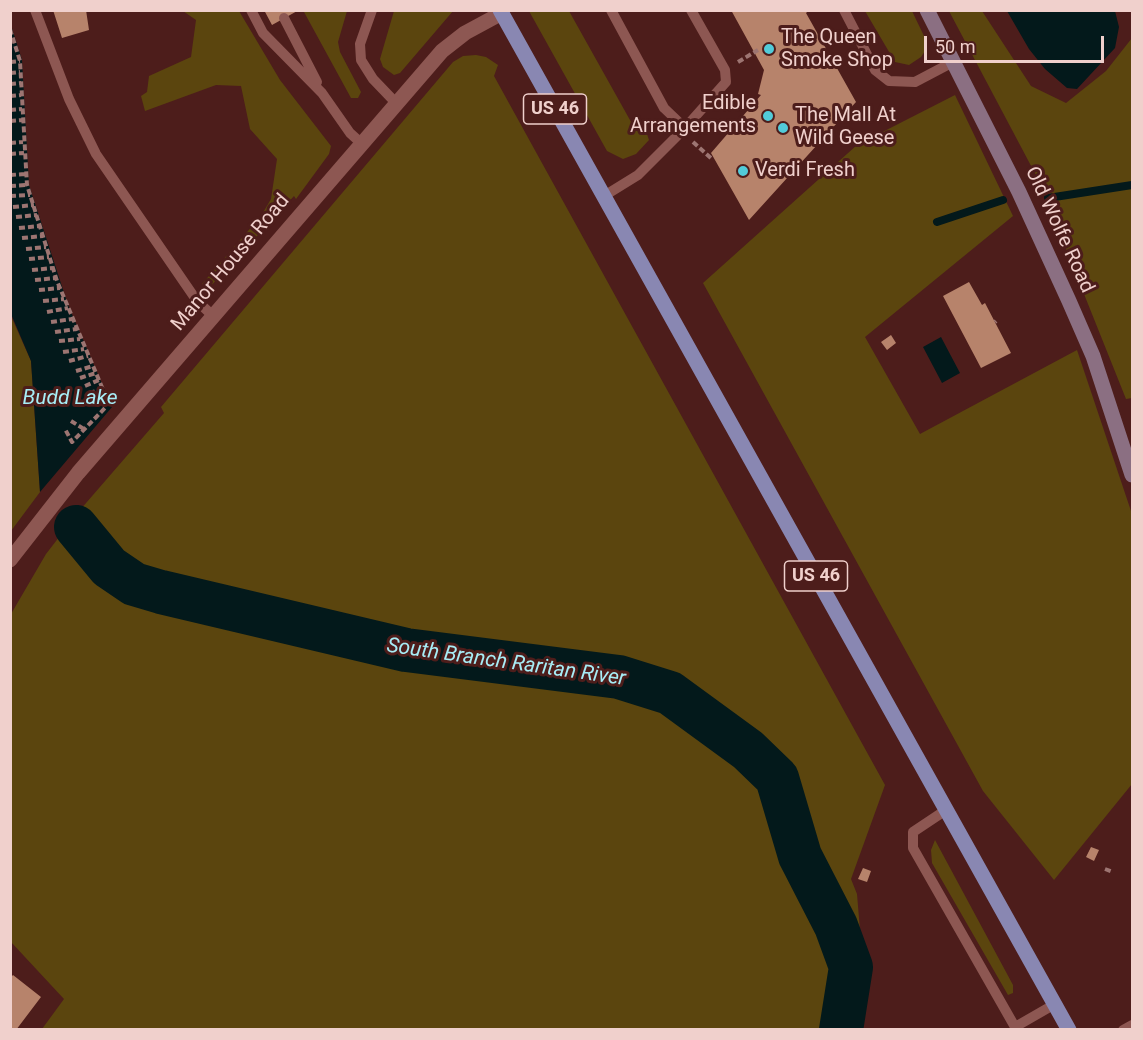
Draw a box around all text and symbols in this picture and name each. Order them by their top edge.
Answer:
scale bar [927,24,1107,62]
place label: The Queen Smoke Shop [781,26,893,73]
text: 50 m [935,36,975,57]
marker: The Queen Smoke Shop [762,42,776,56]
place label: Edible Arrangements [630,92,756,139]
road number: US 46 [524,94,586,124]
place label: The Mall At Wild Geese [795,104,896,151]
marker: Edible Arrangements [761,109,775,123]
marker: The Mall At Wild Geese [776,121,790,135]
place label: Verdi Fresh [755,159,855,183]
street label: Old Wolfe Road [1019,163,1099,297]
marker: Verdi Fresh [736,164,750,178]
street label: Manor House Road [167,190,295,336]
water label: Budd Lake [22,386,118,412]
road number: US 46 [784,561,848,591]
water label: South Branch Raritan River [385,634,627,692]

